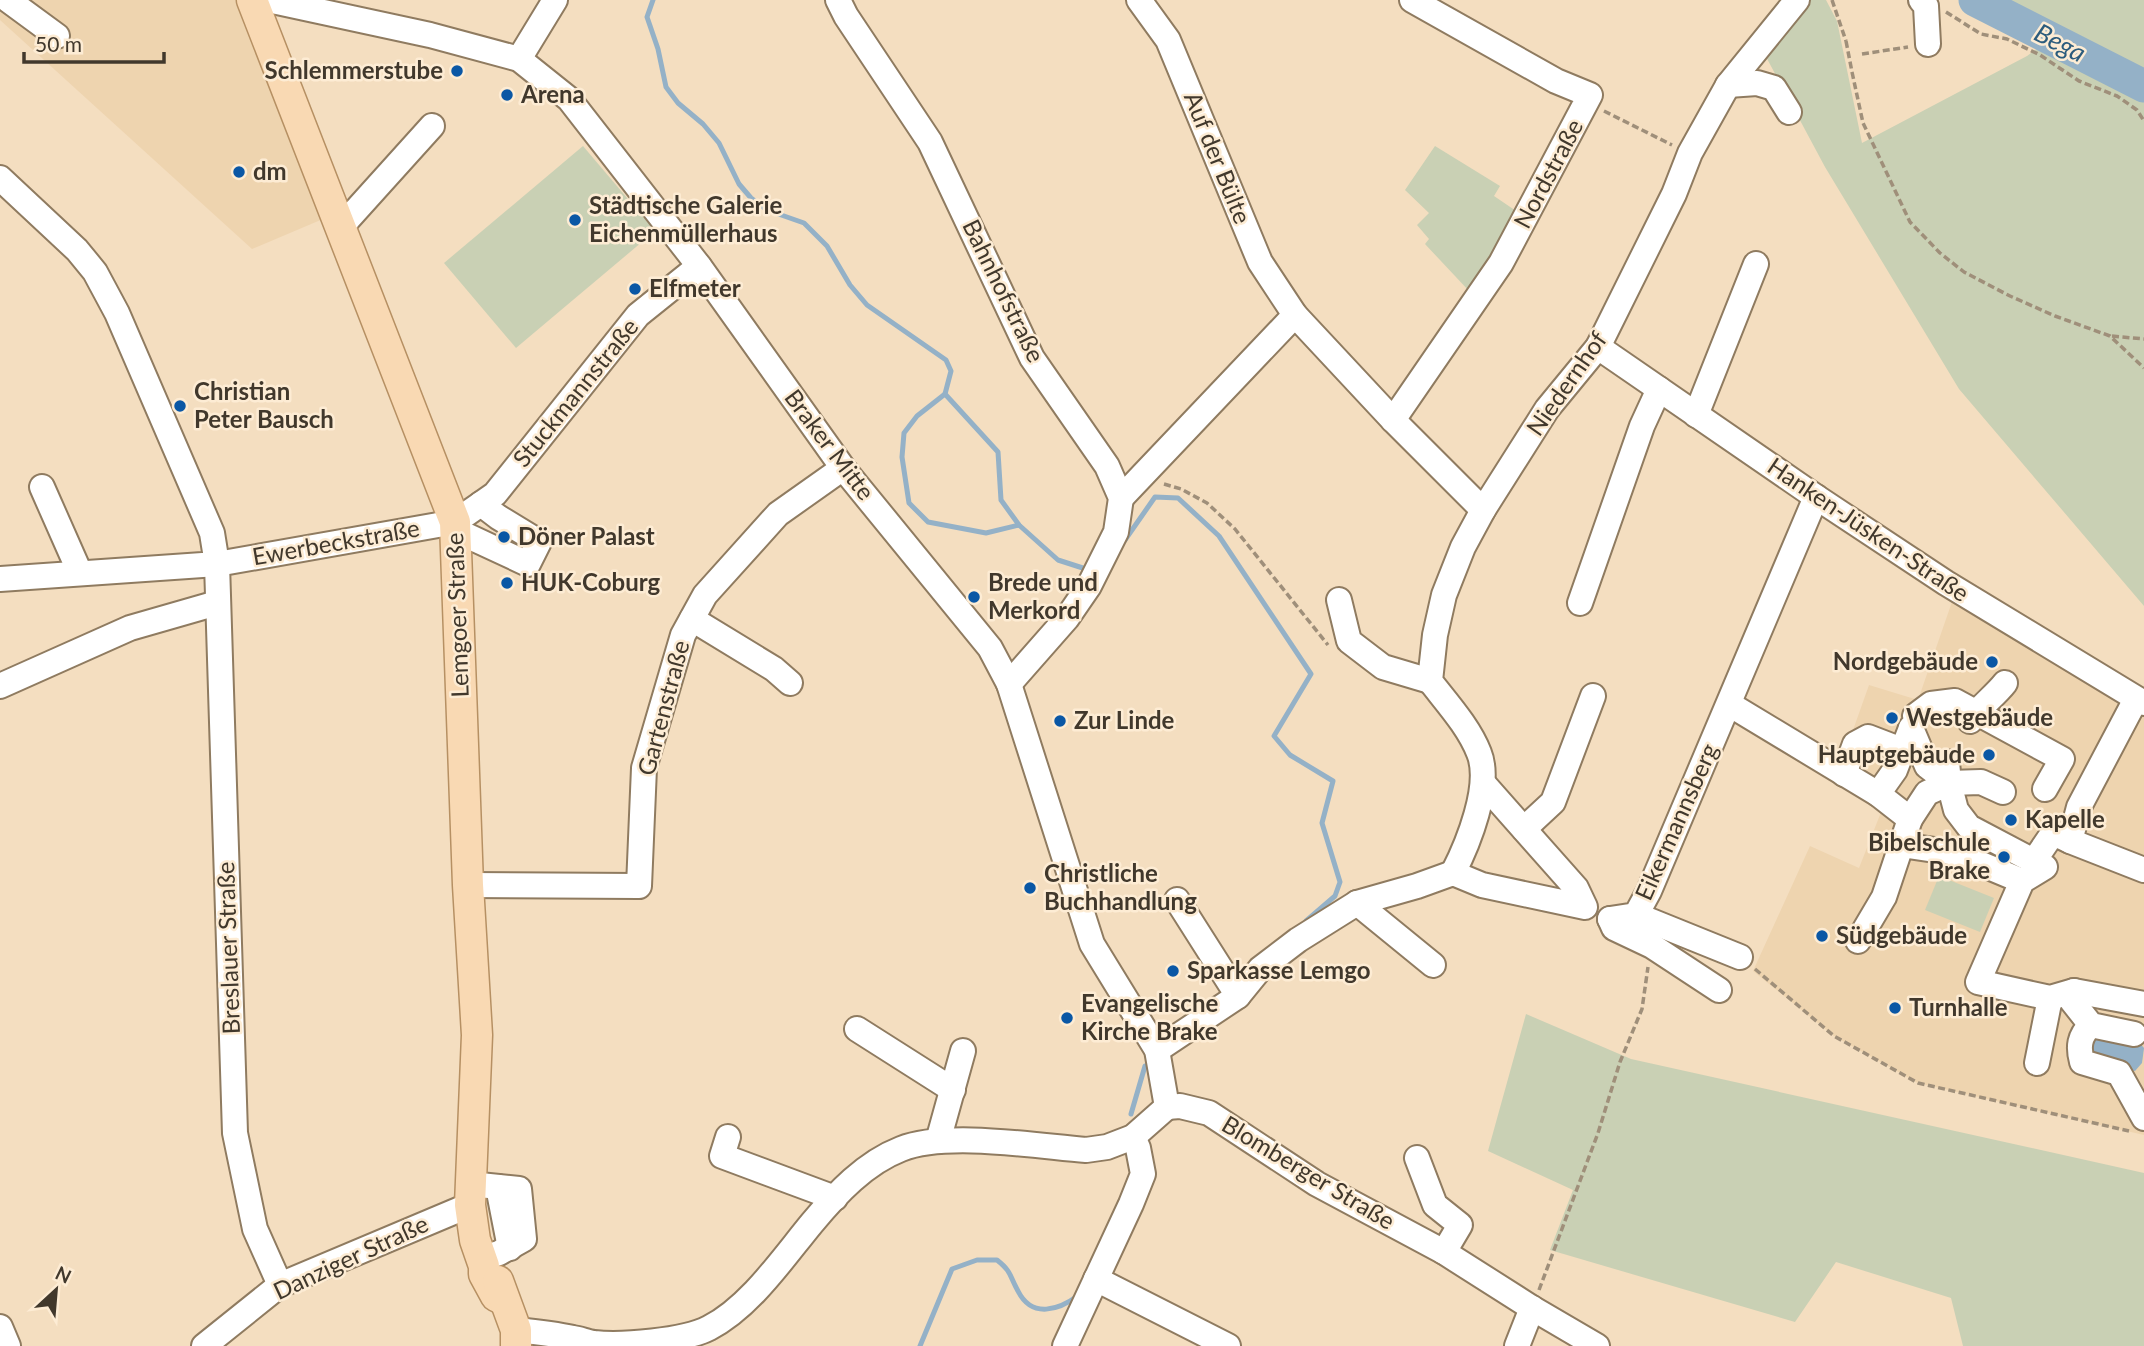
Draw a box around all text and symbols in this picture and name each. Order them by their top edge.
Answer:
water label: Bega [2029,16,2092,68]
scale bar [24,21,164,65]
text: 50 m [35,31,82,56]
place label: Schlemmerstube [265,55,443,84]
marker: Schlemmerstube [449,63,465,79]
place label: Arena [520,79,585,108]
marker: Arena [499,87,515,103]
street label: Auf der Bülte [1179,87,1258,228]
street label: Nordstraße [1507,114,1588,233]
place label: dm [253,156,287,185]
marker: dm [231,164,247,180]
place label: Städtische Galerie Eichenmüllerhaus [589,190,783,247]
marker: Städtische Galerie Eichenmüllerhaus [567,212,583,228]
street label: Bahnhofstraße [957,214,1051,366]
place label: Elfmeter [649,273,741,302]
marker: Elfmeter [627,281,643,297]
street label: Stuckmannstraße [506,312,644,472]
street label: Niedernhof [1519,325,1612,441]
place label: Christian Peter Bausch [194,376,334,433]
street label: Braker Mitte [779,383,881,505]
marker: Christian Peter Bausch [172,398,188,414]
street label: Hanken-Jüsken-Straße [1763,451,1975,607]
street label: Ewerbeckstraße [250,513,422,571]
place label: Döner Palast [518,521,655,550]
marker: Döner Palast [496,529,512,545]
street label: Lemgoer Straße [439,532,474,698]
place label: HUK-Coburg [521,567,660,596]
place label: Brede und Merkord [988,567,1098,624]
marker: HUK-Coburg [499,575,515,591]
marker: Brede und Merkord [966,589,982,605]
street label: Gartenstraße [631,637,695,778]
place label: Nordgebäude [1833,646,1978,675]
marker: Nordgebäude [1984,654,2000,670]
place label: Westgebäude [1906,702,2053,731]
place label: Zur Linde [1074,705,1175,734]
marker: Westgebäude [1884,710,1900,726]
marker: Zur Linde [1052,713,1068,729]
street label: Eikermannsberg [1628,739,1723,904]
place label: Hauptgebäude [1818,739,1975,768]
marker: Hauptgebäude [1981,747,1997,763]
place label: Kapelle [2025,804,2105,833]
marker: Kapelle [2003,812,2019,828]
place label: Bibelschule Brake [1868,827,1990,884]
marker: Bibelschule Brake [1996,849,2012,865]
place label: Christliche Buchhandlung [1044,858,1197,915]
street label: Breslauer Straße [210,861,245,1035]
marker: Christliche Buchhandlung [1022,880,1038,896]
place label: Südgebäude [1836,920,1967,949]
marker: Südgebäude [1814,928,1830,944]
place label: Sparkasse Lemgo [1187,955,1370,984]
marker: Sparkasse Lemgo [1165,963,1181,979]
place label: Evangelische Kirche Brake [1081,988,1218,1045]
place label: Turnhalle [1909,992,2008,1021]
marker: Turnhalle [1887,1000,1903,1016]
marker: Evangelische Kirche Brake [1059,1010,1075,1026]
street label: Blomberger Straße [1217,1109,1400,1235]
street label: Danziger Straße [268,1208,432,1305]
north arrow [21,1255,91,1325]
text: N [52,1261,75,1288]

